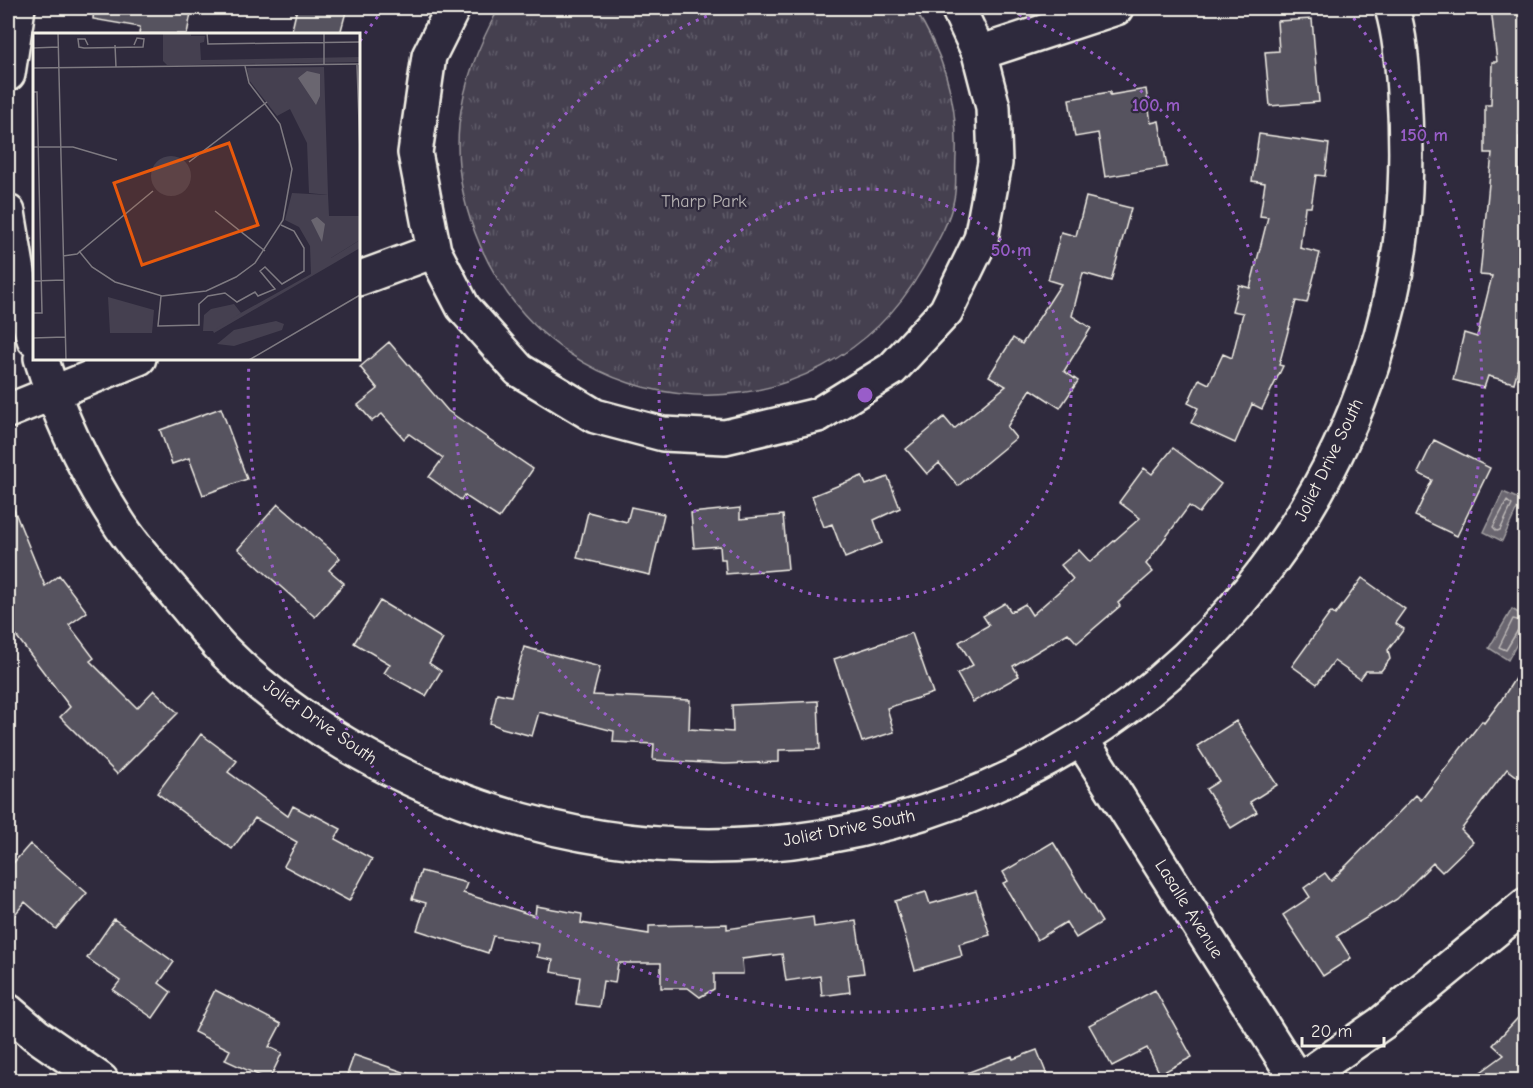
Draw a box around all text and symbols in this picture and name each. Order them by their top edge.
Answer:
inset map [33,33,360,360]
text: 100 m [1132,95,1180,116]
text: 150 m [1400,125,1448,146]
park label: Tharp Park [661,191,747,212]
text: 50 m [991,240,1031,261]
centre of rings [855,385,875,405]
street label: Joliet Drive South [1290,395,1368,525]
street label: Joliet Drive South [259,675,381,769]
street label: Joliet Drive South [781,805,917,851]
street label: Lasalle Avenue [1150,856,1228,962]
scale bar [1302,1010,1384,1048]
text: 20 m [1311,1021,1352,1042]

